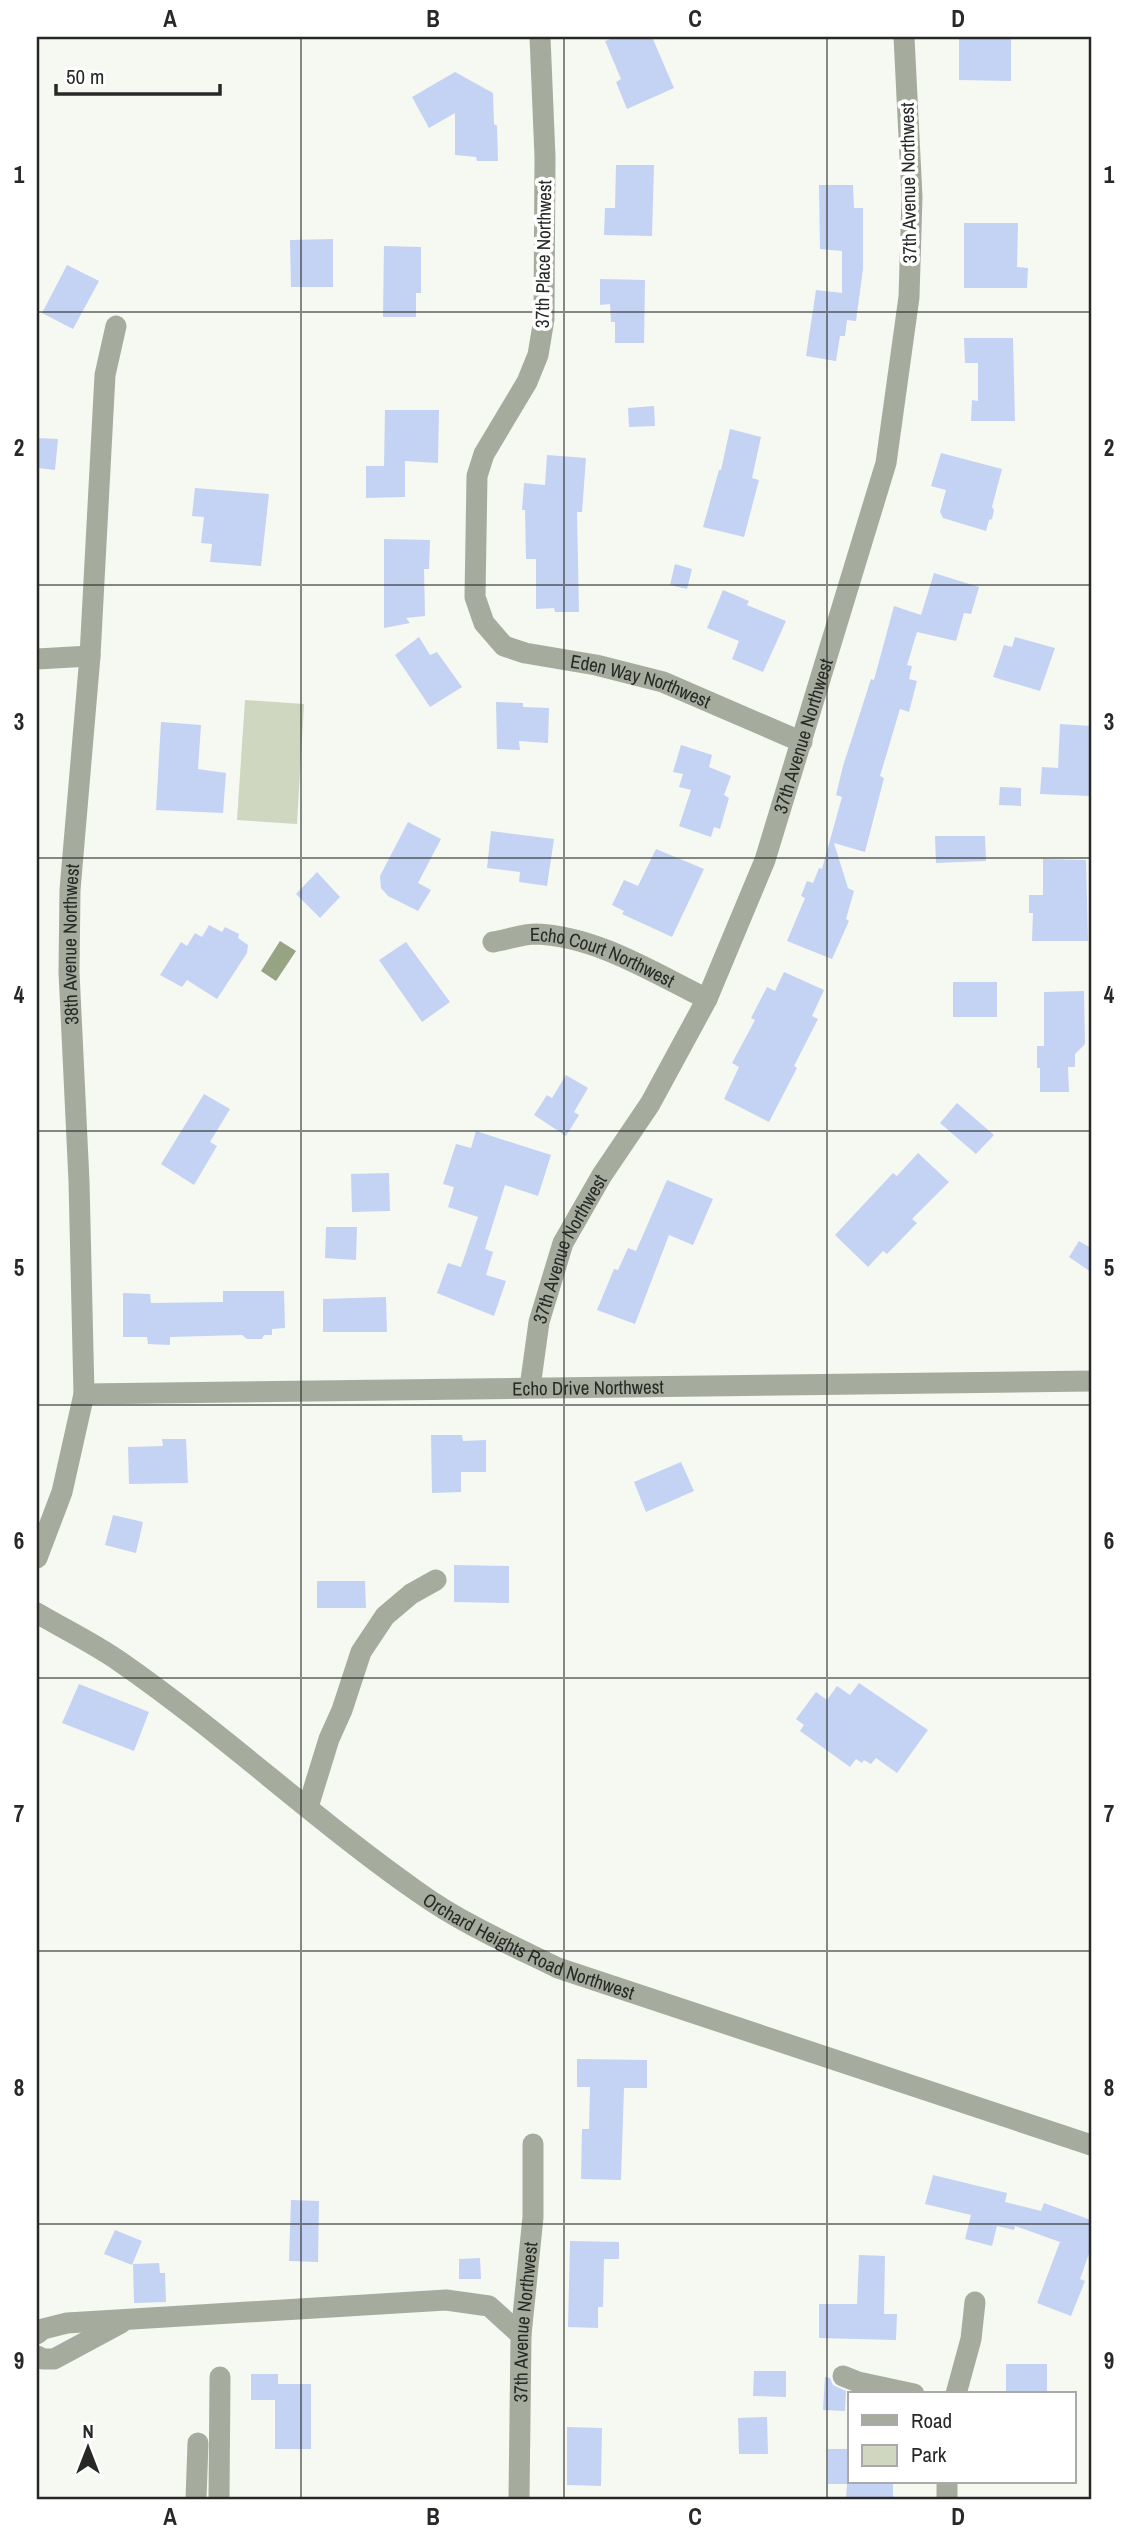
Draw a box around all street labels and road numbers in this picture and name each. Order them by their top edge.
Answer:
street label: 37th Avenue Northwest [894,102,922,264]
street label: 37th Place Northwest [529,179,557,328]
street label: Eden Way Northwest [568,648,716,714]
street label: 37th Avenue Northwest [767,655,839,817]
street label: 38th Avenue Northwest [56,862,85,1025]
street label: Echo Court Northwest [530,921,680,994]
street label: 37th Avenue Northwest [526,1169,613,1327]
street label: Echo Drive Northwest [512,1374,665,1401]
street label: Orchard Heights Road Northwest [418,1886,638,2006]
street label: 37th Avenue Northwest [507,2240,543,2403]

